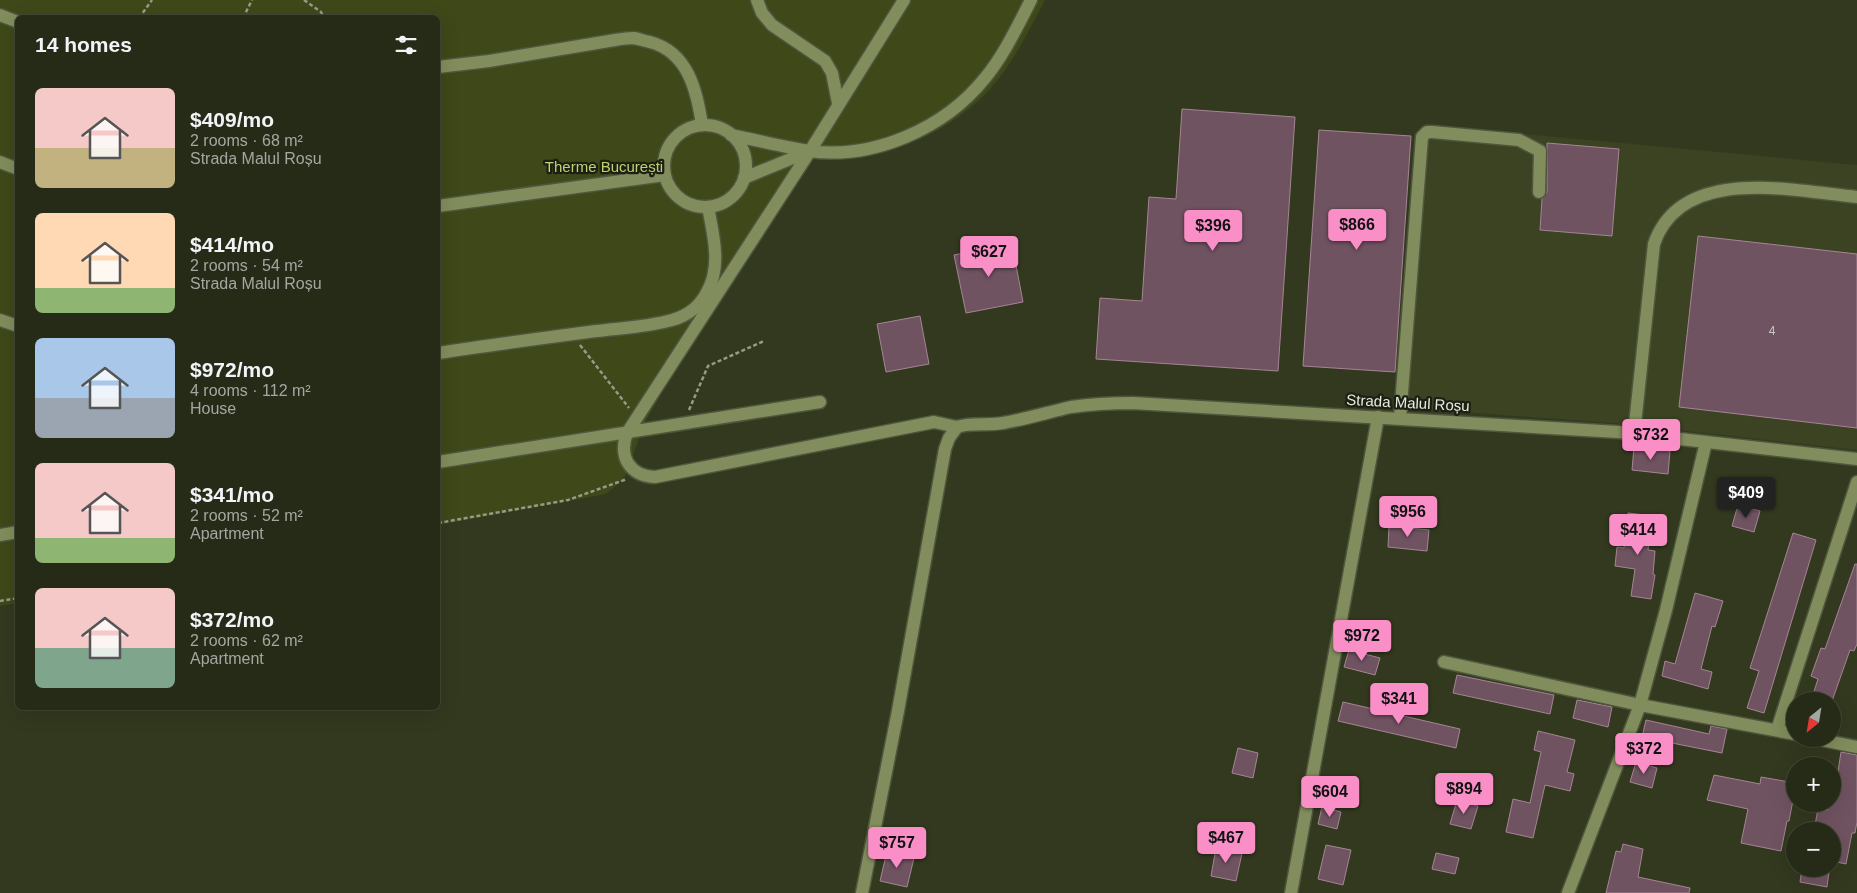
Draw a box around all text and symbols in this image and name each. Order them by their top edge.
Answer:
icon: filters [392,31,420,59]
text: 14 homes [35,33,132,56]
icon: home [75,108,135,168]
text: $409/mo [190,108,274,131]
text: 2 rooms · 68 m² [190,132,303,149]
text: Strada Malul Roșu [190,150,322,167]
park label: Therme București [545,158,663,175]
pin: $866 [1327,208,1387,251]
pin: $396 [1183,210,1243,252]
text: $866 [1339,216,1375,233]
text: $396 [1195,217,1231,234]
icon: home [75,233,135,293]
text: $414/mo [190,233,274,256]
pin: $627 [959,236,1019,278]
text: $627 [971,243,1007,260]
text: 2 rooms · 54 m² [190,257,303,274]
text: Strada Malul Roșu [190,275,322,292]
house number: 4 [1769,324,1776,338]
icon: home [75,358,135,418]
text: $972/mo [190,358,274,381]
text: 4 rooms · 112 m² [190,382,311,399]
street label: Strada Malul Roșu [1346,391,1470,414]
text: House [190,400,236,417]
pin: $732 [1621,418,1681,461]
text: $732 [1633,426,1669,443]
pin: $409 [1716,476,1776,519]
icon: home [75,483,135,543]
text: $341/mo [190,483,274,506]
text: $409 [1728,484,1764,501]
pin: $956 [1378,496,1438,538]
text: $956 [1390,503,1426,520]
text: 2 rooms · 52 m² [190,507,303,524]
pin: $414 [1608,514,1668,556]
text: $414 [1620,521,1656,538]
text: Apartment [190,525,264,542]
icon: home [75,608,135,668]
text: $372/mo [190,608,274,631]
pin: $972 [1332,620,1392,662]
text: $972 [1344,627,1380,644]
text: 2 rooms · 62 m² [190,632,303,649]
text: Apartment [190,650,264,667]
pin: $341 [1369,682,1429,725]
text: $341 [1381,690,1417,707]
north arrow [1786,692,1841,748]
map controls [1786,692,1841,877]
pin: $372 [1614,732,1674,775]
text: $372 [1626,740,1662,757]
button: + [1786,757,1841,812]
pin: $894 [1434,772,1494,815]
pin: $604 [1300,776,1360,818]
text: $894 [1446,780,1482,797]
text: $604 [1312,783,1348,800]
pin: $467 [1196,822,1256,864]
button: − [1786,822,1841,877]
pin: $757 [867,826,927,869]
text: $467 [1208,829,1244,846]
text: $757 [879,834,915,851]

